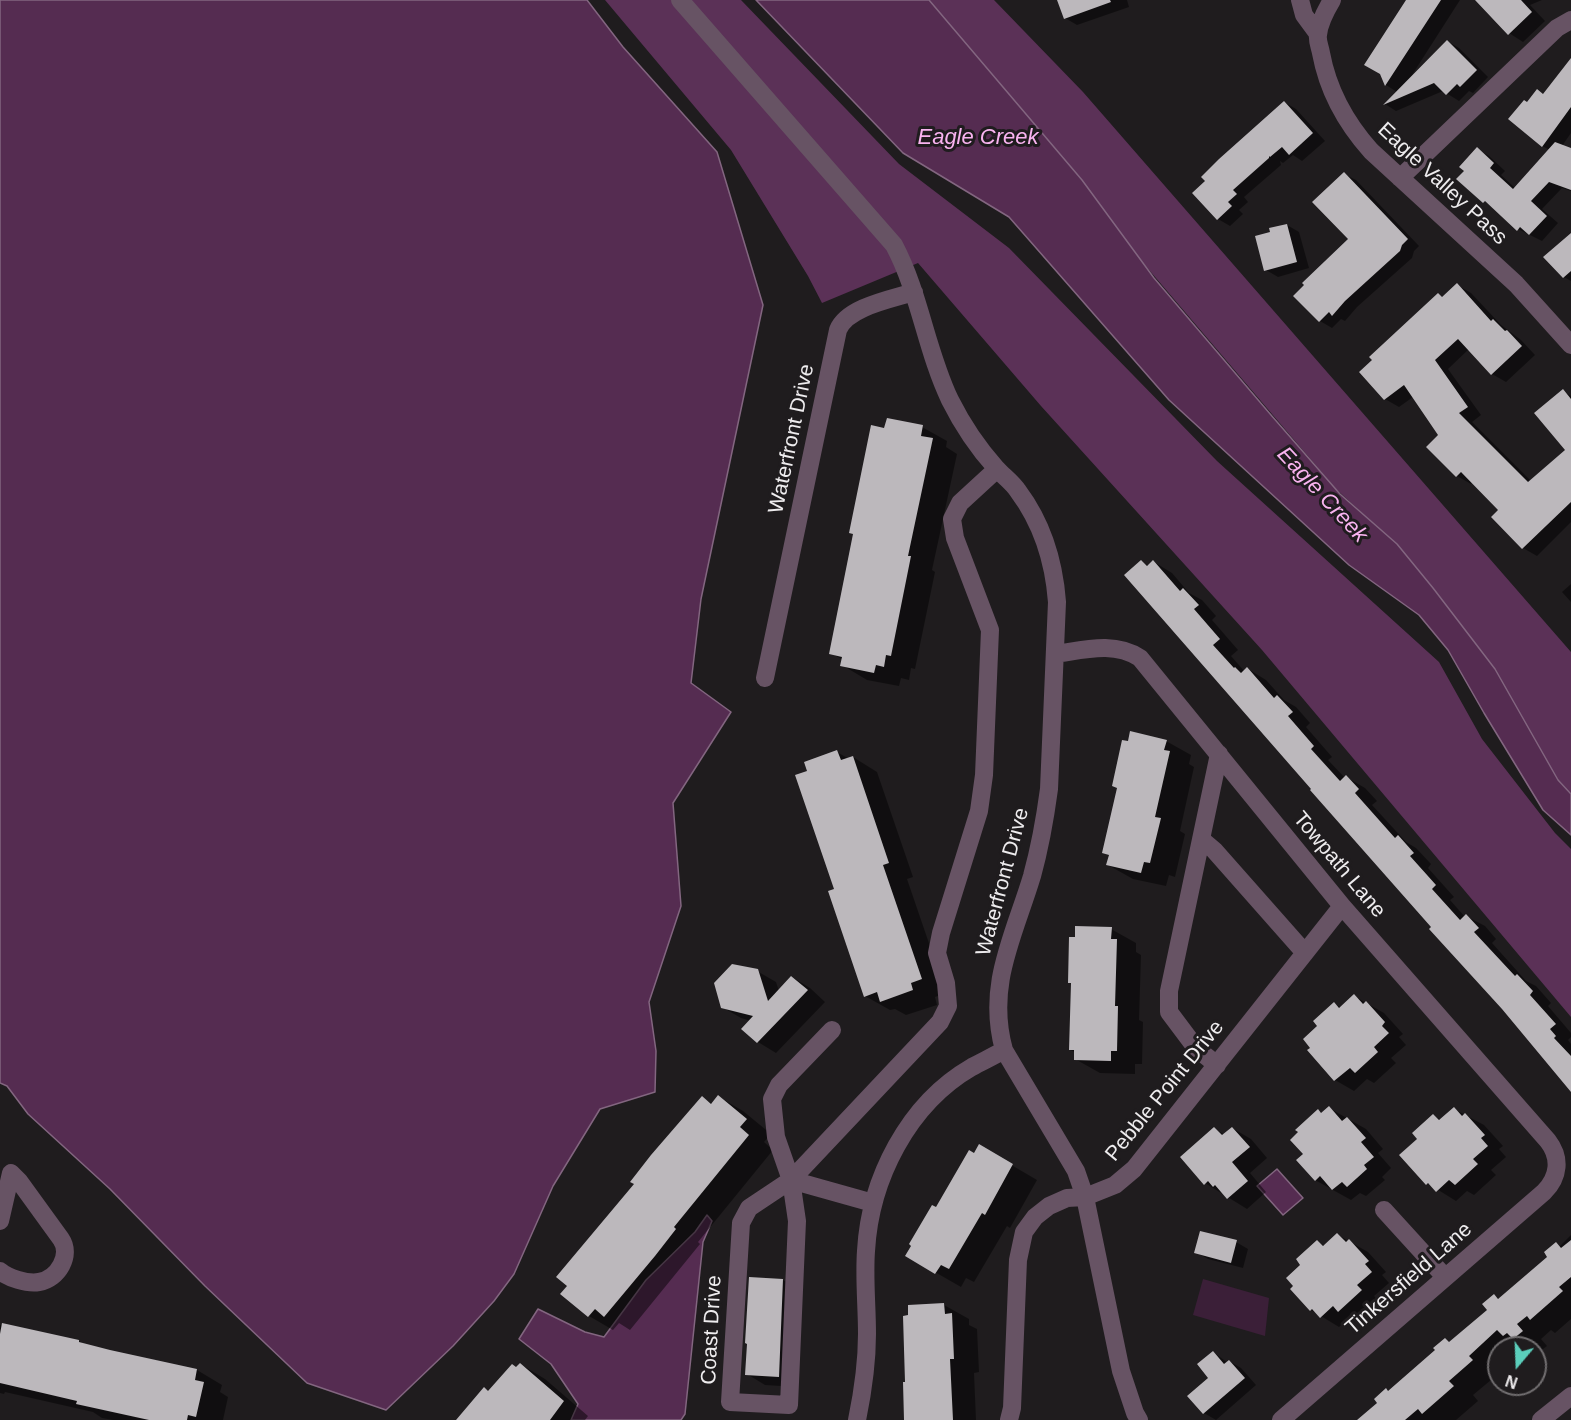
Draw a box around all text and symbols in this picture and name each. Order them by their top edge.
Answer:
street label: Eagle Valley Pass [1372,118,1512,250]
water label: Eagle Creek [917,125,1039,151]
street label: Waterfront Drive [764,362,820,516]
water label: Eagle Creek [1271,442,1373,548]
street label: Waterfront Drive [971,805,1035,959]
street label: Towpath Lane [1287,807,1391,923]
street label: Pebble Point Drive [1100,1015,1230,1167]
street label: Tinkersfield Lane [1341,1217,1477,1341]
street label: Coast Drive [697,1275,727,1385]
north arrow [1487,1336,1547,1396]
text: N [1503,1372,1520,1392]

